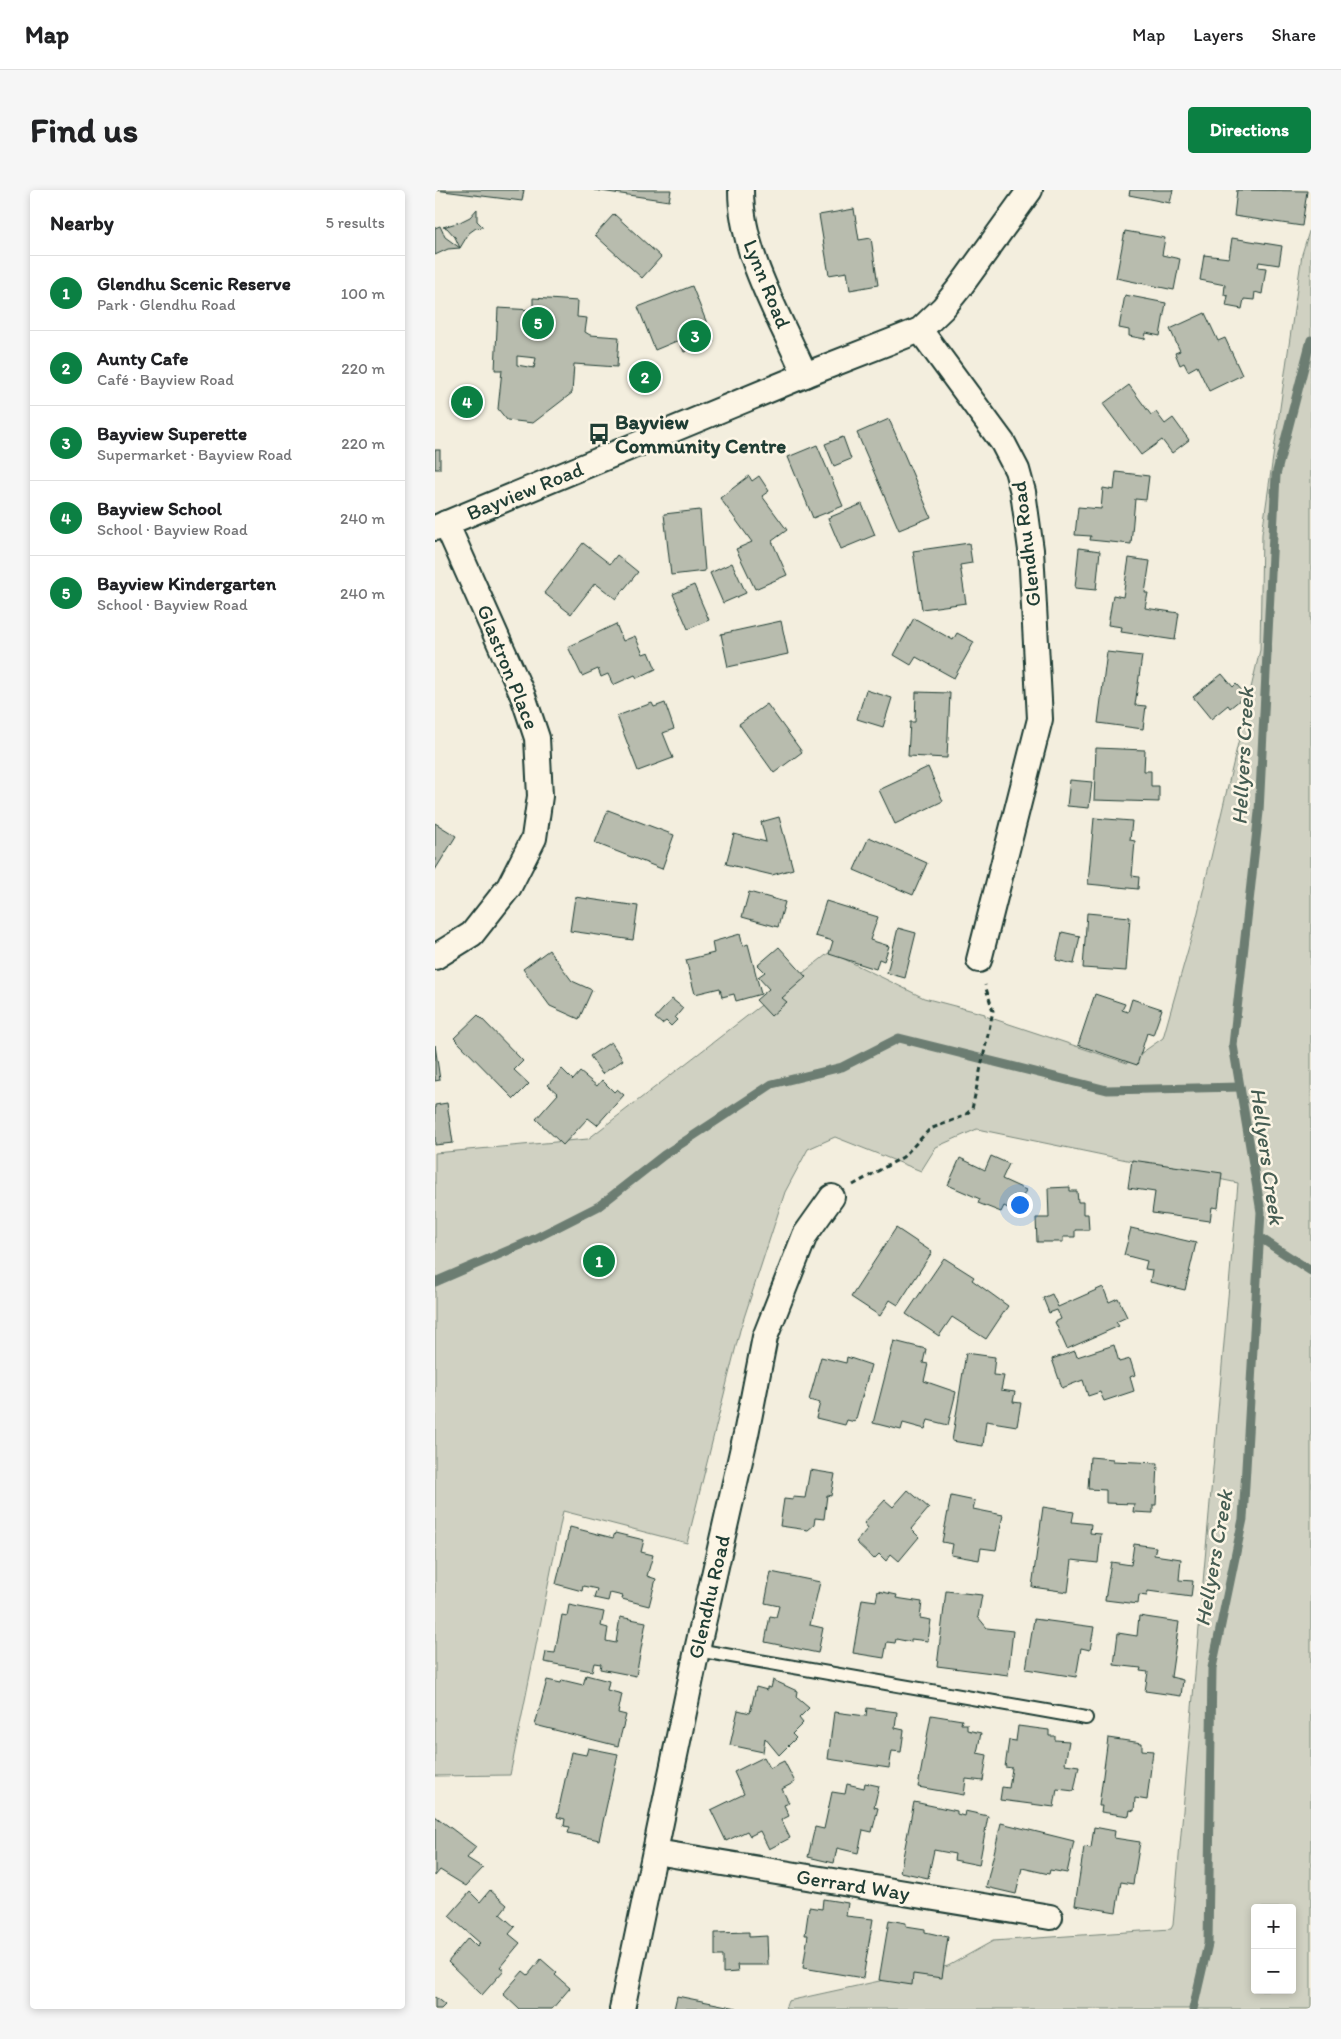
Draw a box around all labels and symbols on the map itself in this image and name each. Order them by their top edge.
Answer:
street label: Lynn Road [738,236,797,332]
pin: 5 [522,304,554,342]
pin: 3 [679,317,711,355]
pin: 2 [629,358,661,396]
pin: 4 [451,383,483,421]
place label: Bayview Community Centre [615,409,786,459]
bus stop icon: Bayview Community Centre [586,421,612,447]
street label: Bayview Road [463,456,587,525]
street label: Glendhu Road [1005,480,1046,608]
street label: Glastron Place [472,601,545,733]
water label: Hellyers Creek [1225,685,1260,826]
water label: Hellyers Creek [1245,1086,1291,1228]
your location [1007,1192,1033,1218]
pin: 1 [583,1242,615,1280]
water label: Hellyers Creek [1188,1486,1239,1628]
street label: Glendhu Road [682,1533,735,1661]
street label: Gerrard Way [795,1863,912,1906]

